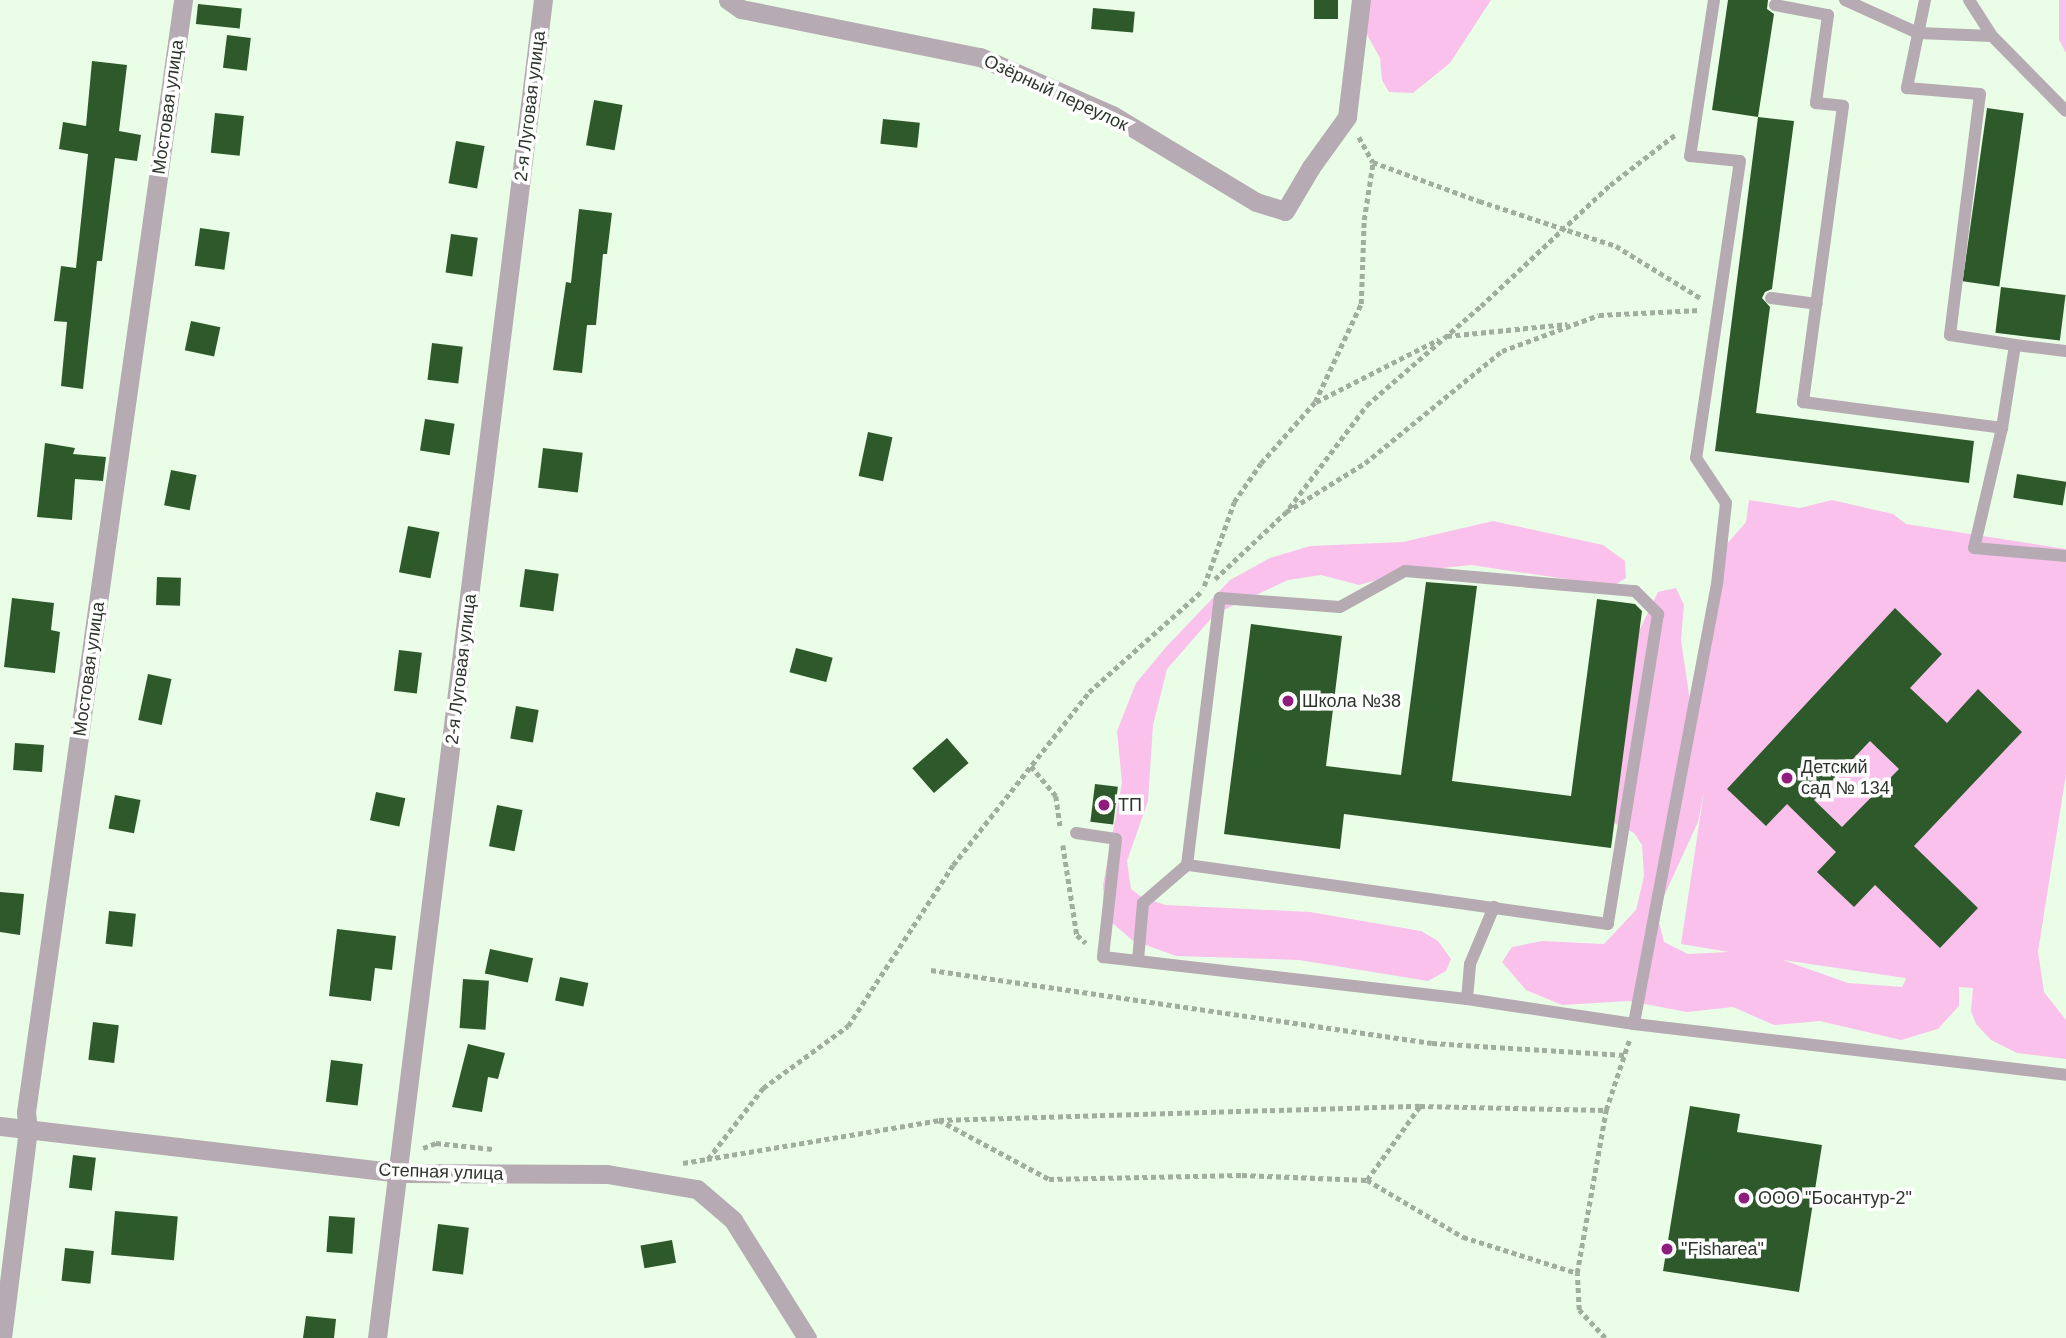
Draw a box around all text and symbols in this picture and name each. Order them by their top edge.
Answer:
street label: 2-я Луговая улица [510,29,550,183]
street label: Мостовая улица [148,38,188,176]
street label: Озёрный переулок [980,50,1132,136]
street label: 2-я Луговая улица [441,592,481,746]
street label: Мостовая улица [69,600,109,738]
place label: Школа №38 [1302,690,1401,712]
marker: Школа №38 [1280,693,1296,709]
place label: Детский сад № 134 [1801,757,1890,800]
marker: Детский сад № 134 [1779,770,1795,786]
place label: ТП [1118,794,1142,816]
marker: ТП [1096,797,1112,813]
street label: Степная улица [378,1159,504,1185]
place label: ООО "Босантур-2" [1758,1187,1912,1209]
marker: ООО "Босантур-2" [1736,1190,1752,1206]
place label: "Fisharea" [1681,1238,1764,1260]
marker: "Fisharea" [1659,1241,1675,1257]

